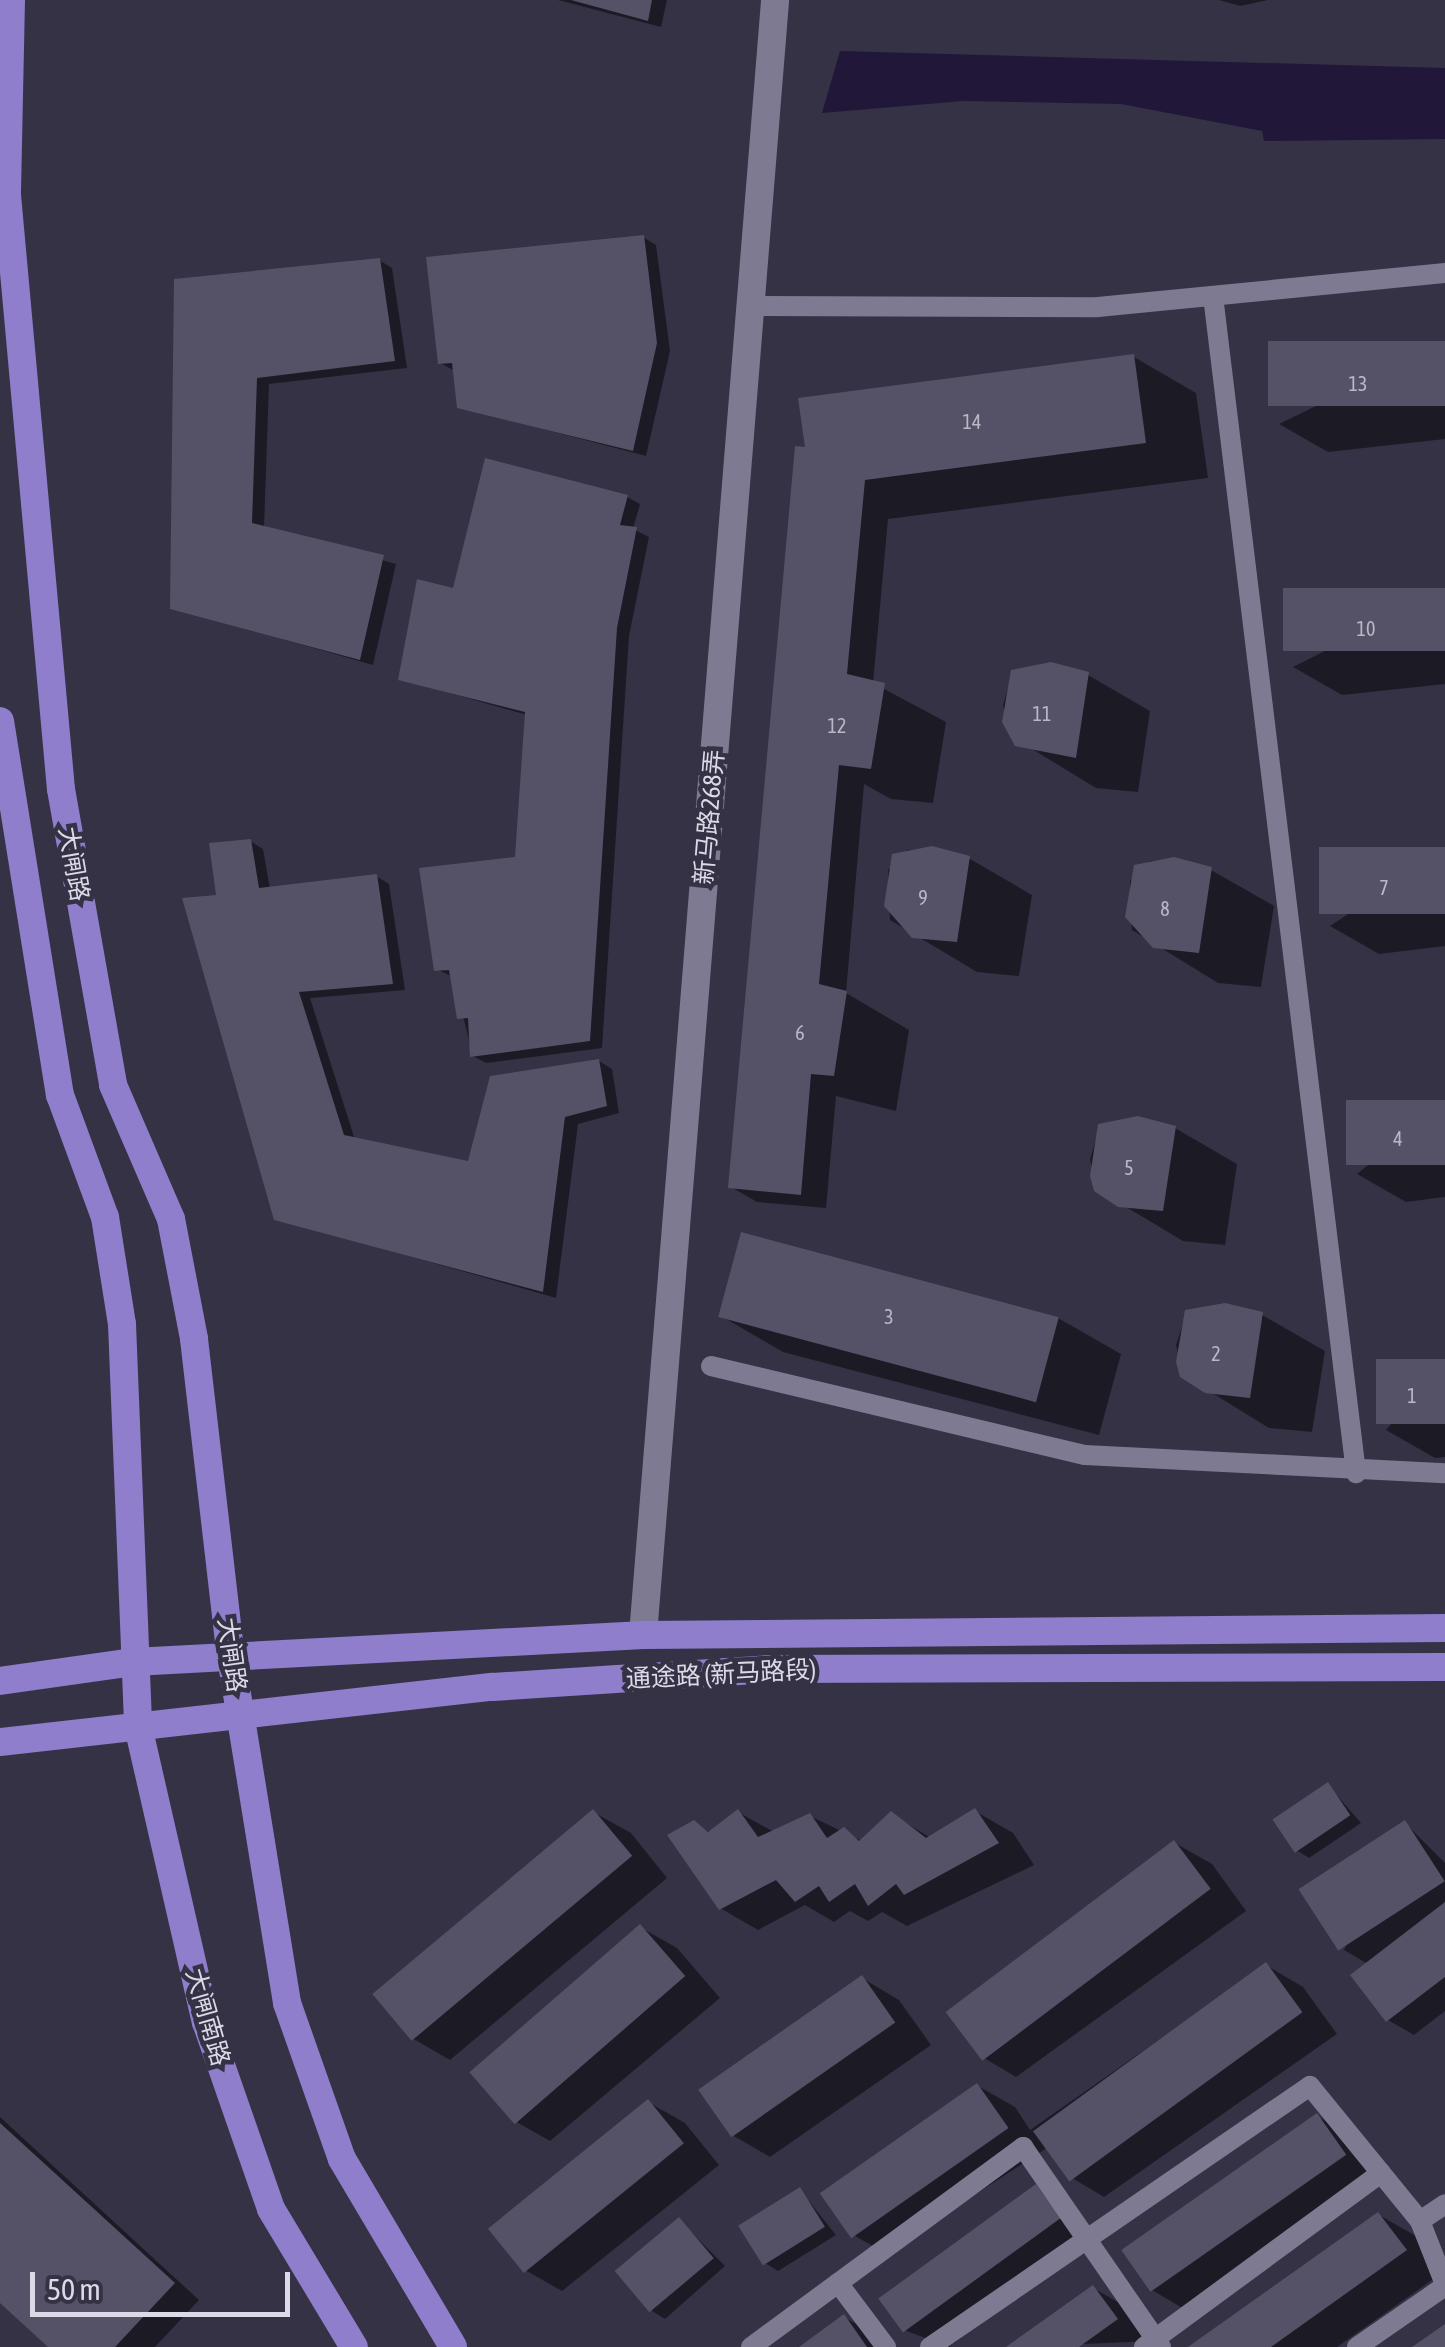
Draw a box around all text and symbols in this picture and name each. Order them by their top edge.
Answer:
house number: 13 [1349,371,1367,395]
house number: 14 [963,409,981,433]
house number: 10 [1357,616,1375,640]
house number: 11 [1033,701,1051,725]
house number: 12 [828,713,846,737]
street label: 新马路268弄 [688,748,730,886]
street label: 大闸路 [53,824,95,904]
house number: 7 [1379,875,1389,899]
house number: 9 [918,885,928,909]
house number: 8 [1160,896,1170,920]
house number: 6 [795,1020,805,1044]
house number: 4 [1393,1126,1403,1150]
house number: 5 [1124,1155,1134,1179]
house number: 3 [884,1304,894,1328]
house number: 2 [1211,1341,1221,1365]
house number: 1 [1407,1383,1417,1407]
street label: 大闸路 [212,1616,252,1694]
street label: 通途路 (新马路段) [625,1654,817,1694]
street label: 大闸南路 [180,1965,236,2069]
scale bar [35,2252,295,2314]
text: 50 m [47,2272,101,2306]

